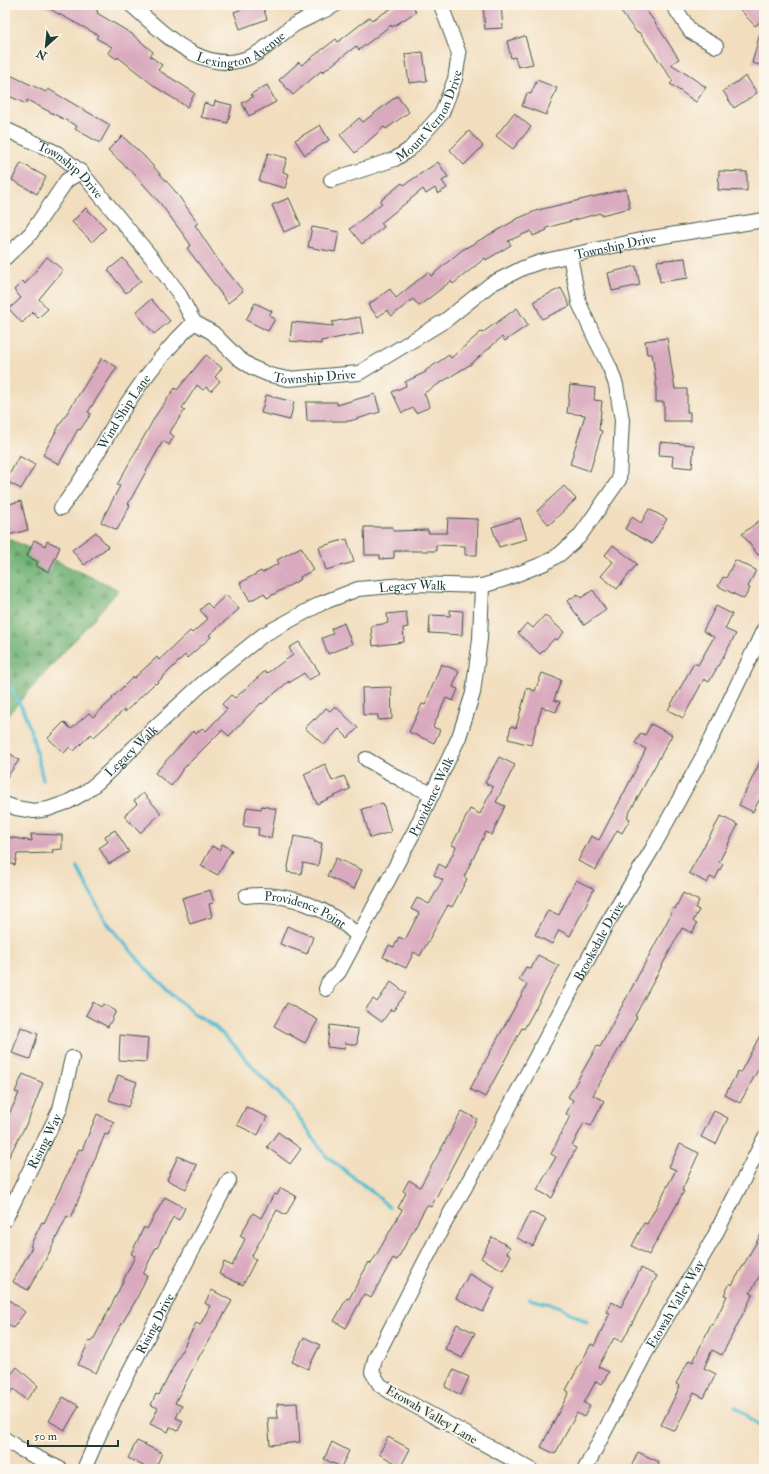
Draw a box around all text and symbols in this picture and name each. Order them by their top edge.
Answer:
north arrow [26,26,66,66]
street label: Lexington Avenue [194,28,289,71]
text: N [33,46,50,63]
street label: Mount Vernon Drive [393,69,465,165]
street label: Township Drive [34,138,107,202]
street label: Township Drive [573,230,658,263]
street label: Township Drive [272,366,357,388]
street label: Wind Ship Lane [94,371,154,453]
street label: Legacy Walk [378,577,447,596]
street label: Legacy Walk [102,721,162,780]
street label: Providence Walk [406,754,458,840]
street label: Providence Point [264,888,349,932]
street label: Brooksdale Drive [571,898,628,984]
street label: Rising Way [25,1111,66,1172]
street label: Etowah Valley Way [643,1257,709,1351]
street label: Rising Drive [133,1290,178,1357]
street label: Etowah Valley Lane [382,1382,481,1449]
scale bar [28,1422,118,1448]
text: 50 m [34,1429,58,1444]

